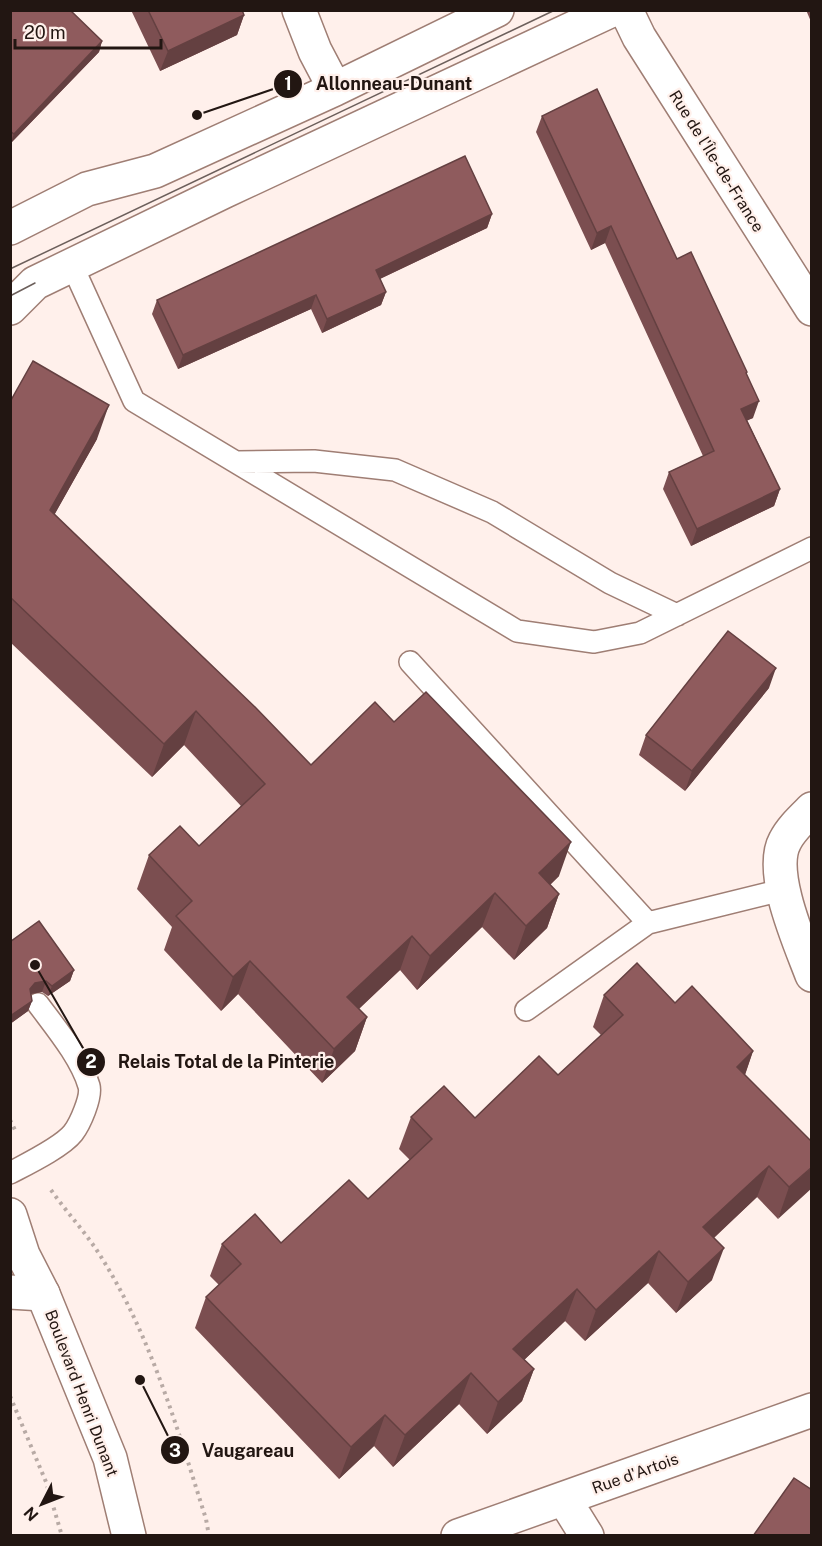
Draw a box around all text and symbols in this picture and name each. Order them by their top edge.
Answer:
scale bar [15,12,160,50]
text: 20 m [24,22,66,43]
callout: Allonneau-Dunant [273,66,484,102]
text: 1 [284,73,292,94]
text: Allonneau-Dunant [316,73,472,94]
street label: Rue de l'Île-de-France [665,86,769,236]
callout: Relais Total de la Pinterie [76,1044,347,1080]
text: 2 [85,1051,97,1072]
text: Relais Total de la Pinterie [118,1051,334,1072]
street label: Boulevard Henri Dunant [41,1307,122,1479]
callout: Vaugareau [160,1432,307,1468]
text: 3 [169,1440,181,1461]
text: Vaugareau [202,1440,294,1461]
street label: Rue d'Artois [589,1449,681,1498]
north arrow [12,1474,72,1534]
text: N [20,1503,42,1525]

